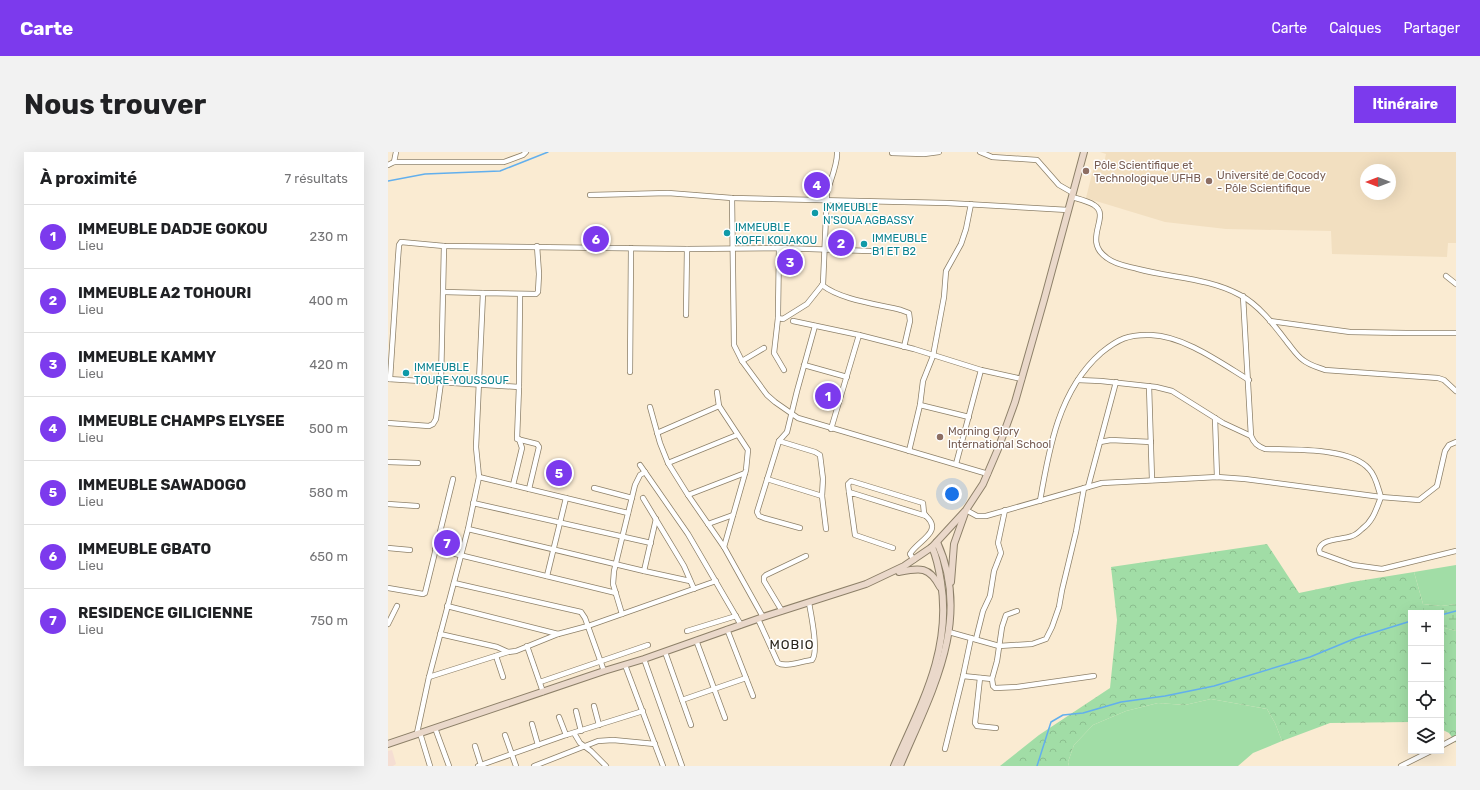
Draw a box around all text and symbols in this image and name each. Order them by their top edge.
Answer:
text: Carte [20,17,73,40]
text: Carte [1271,20,1307,37]
text: Calques [1329,20,1381,37]
text: Partager [1403,20,1460,37]
button: Itinéraire [1354,86,1456,123]
text: Nous trouver [24,88,206,121]
place label: Pôle Scientifique et Technologique UFHB [1094,159,1201,185]
north arrow [1360,164,1396,200]
marker: Pôle Scientifique et Technologique UFHB [1081,166,1091,176]
text: À proximité [40,168,137,188]
place label: Université de Cocody - Pôle Scientifique [1217,169,1326,195]
pin: 4 [804,170,830,200]
text: 7 résultats [285,171,348,186]
marker: Université de Cocody - Pôle Scientifique [1204,176,1214,186]
place label: IMMEUBLE N'SOUA AGBASSY [823,201,914,227]
marker: IMMEUBLE N'SOUA AGBASSY [810,208,820,218]
text: IMMEUBLE DADJE GOKOU [78,220,268,238]
place label: IMMEUBLE KOFFI KOUAKOU [735,221,817,247]
pin: 6 [583,224,609,254]
marker: IMMEUBLE KOFFI KOUAKOU [722,228,732,238]
pin: 2 [828,228,854,258]
text: 1 [50,229,56,244]
text: 230 m [310,229,348,244]
place label: IMMEUBLE B1 ET B2 [872,232,927,258]
text: Lieu [78,238,104,253]
marker: IMMEUBLE B1 ET B2 [859,239,869,249]
pin: 3 [777,247,803,277]
text: IMMEUBLE A2 TOHOURI [78,284,251,302]
text: 2 [49,293,57,308]
text: 400 m [309,293,348,308]
text: Lieu [78,302,104,317]
text: IMMEUBLE KAMMY [78,348,216,366]
text: 3 [49,357,57,372]
text: 420 m [309,357,348,372]
place label: IMMEUBLE TOURE YOUSSOUF [414,361,509,387]
text: Lieu [78,366,104,381]
marker: IMMEUBLE TOURE YOUSSOUF [401,368,411,378]
pin: 1 [815,381,841,411]
text: IMMEUBLE CHAMPS ELYSEE [78,412,285,430]
text: 4 [49,421,57,436]
text: 500 m [309,421,348,436]
place label: Morning Glory International School [948,425,1051,451]
text: Lieu [78,430,104,445]
marker: Morning Glory International School [935,432,945,442]
pin: 5 [546,458,572,488]
text: IMMEUBLE SAWADOGO [78,476,246,494]
your location [942,484,962,504]
text: 5 [49,485,57,500]
text: 580 m [309,485,348,500]
text: Lieu [78,494,104,509]
pin: 7 [434,528,460,558]
text: IMMEUBLE GBATO [78,540,211,558]
text: 6 [49,549,57,564]
text: 650 m [309,549,348,564]
text: Lieu [78,558,104,573]
text: RESIDENCE GILICIENNE [78,604,253,622]
map controls [1408,610,1444,754]
button: + [1408,610,1444,646]
text: 7 [49,613,57,628]
text: 750 m [311,613,348,628]
text: Lieu [78,622,104,637]
district label: MOBIO [769,637,815,652]
button: − [1408,646,1444,682]
button: locate [1408,682,1444,718]
button: layers [1408,718,1444,754]

